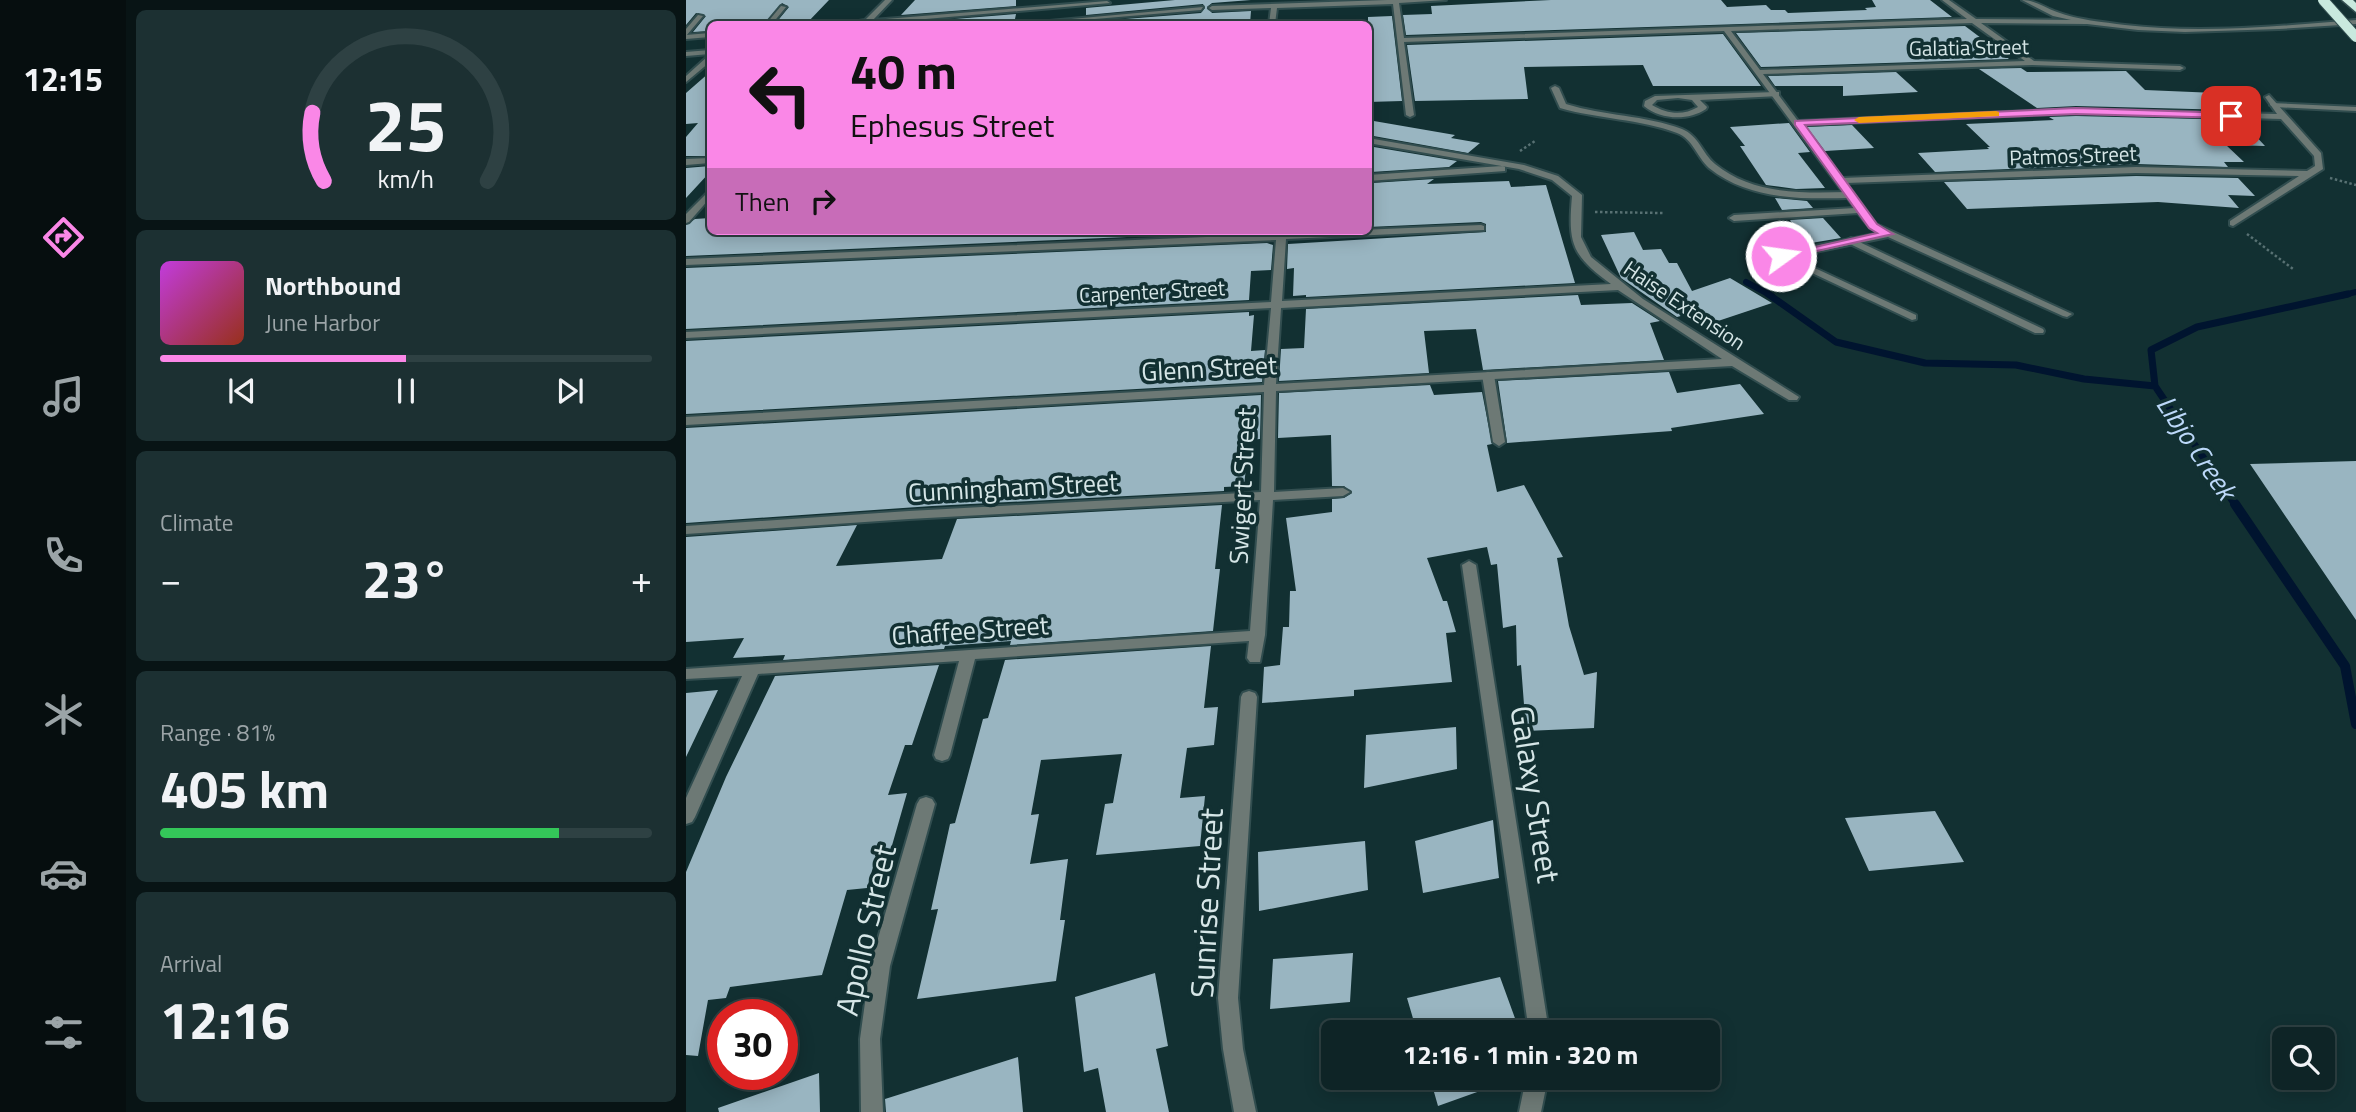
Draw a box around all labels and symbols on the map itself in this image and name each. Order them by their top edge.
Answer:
street label: Galatia Street [1909,30,2030,64]
pin [2201,86,2261,146]
street label: Patmos Street [2009,137,2138,173]
position arrow [1744,219,1818,293]
street label: Haise Extension [1617,252,1753,358]
street label: Carpenter Street [1078,271,1226,311]
street label: Glenn Street [1140,345,1278,391]
water label: Libjo Creek [2146,386,2250,511]
street label: Swigert Street [1218,407,1266,565]
street label: Cunningham Street [907,462,1119,512]
street label: Chaffee Street [890,605,1050,655]
street label: Galaxy Street [1498,702,1574,886]
street label: Sunrise Street [1177,807,1235,999]
street label: Apollo Street [822,840,908,1020]
speed limit sign: 30 [707,999,798,1090]

